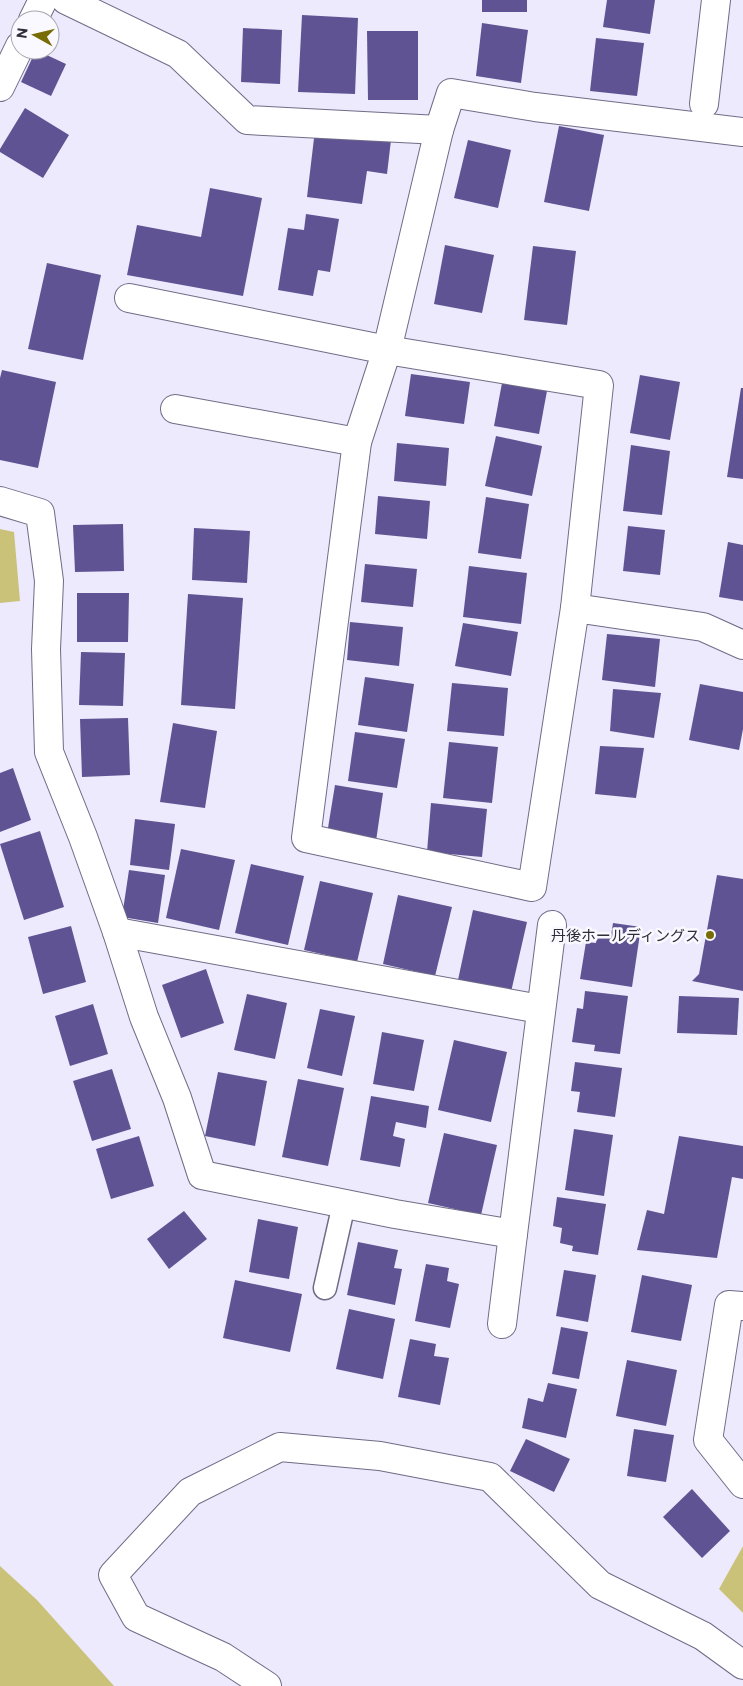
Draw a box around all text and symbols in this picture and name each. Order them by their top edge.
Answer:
north arrow [10,10,60,60]
text: N [12,27,31,40]
place label: 丹後ホールディングス [551,926,700,944]
marker: 丹後ホールディングス [704,929,716,941]

